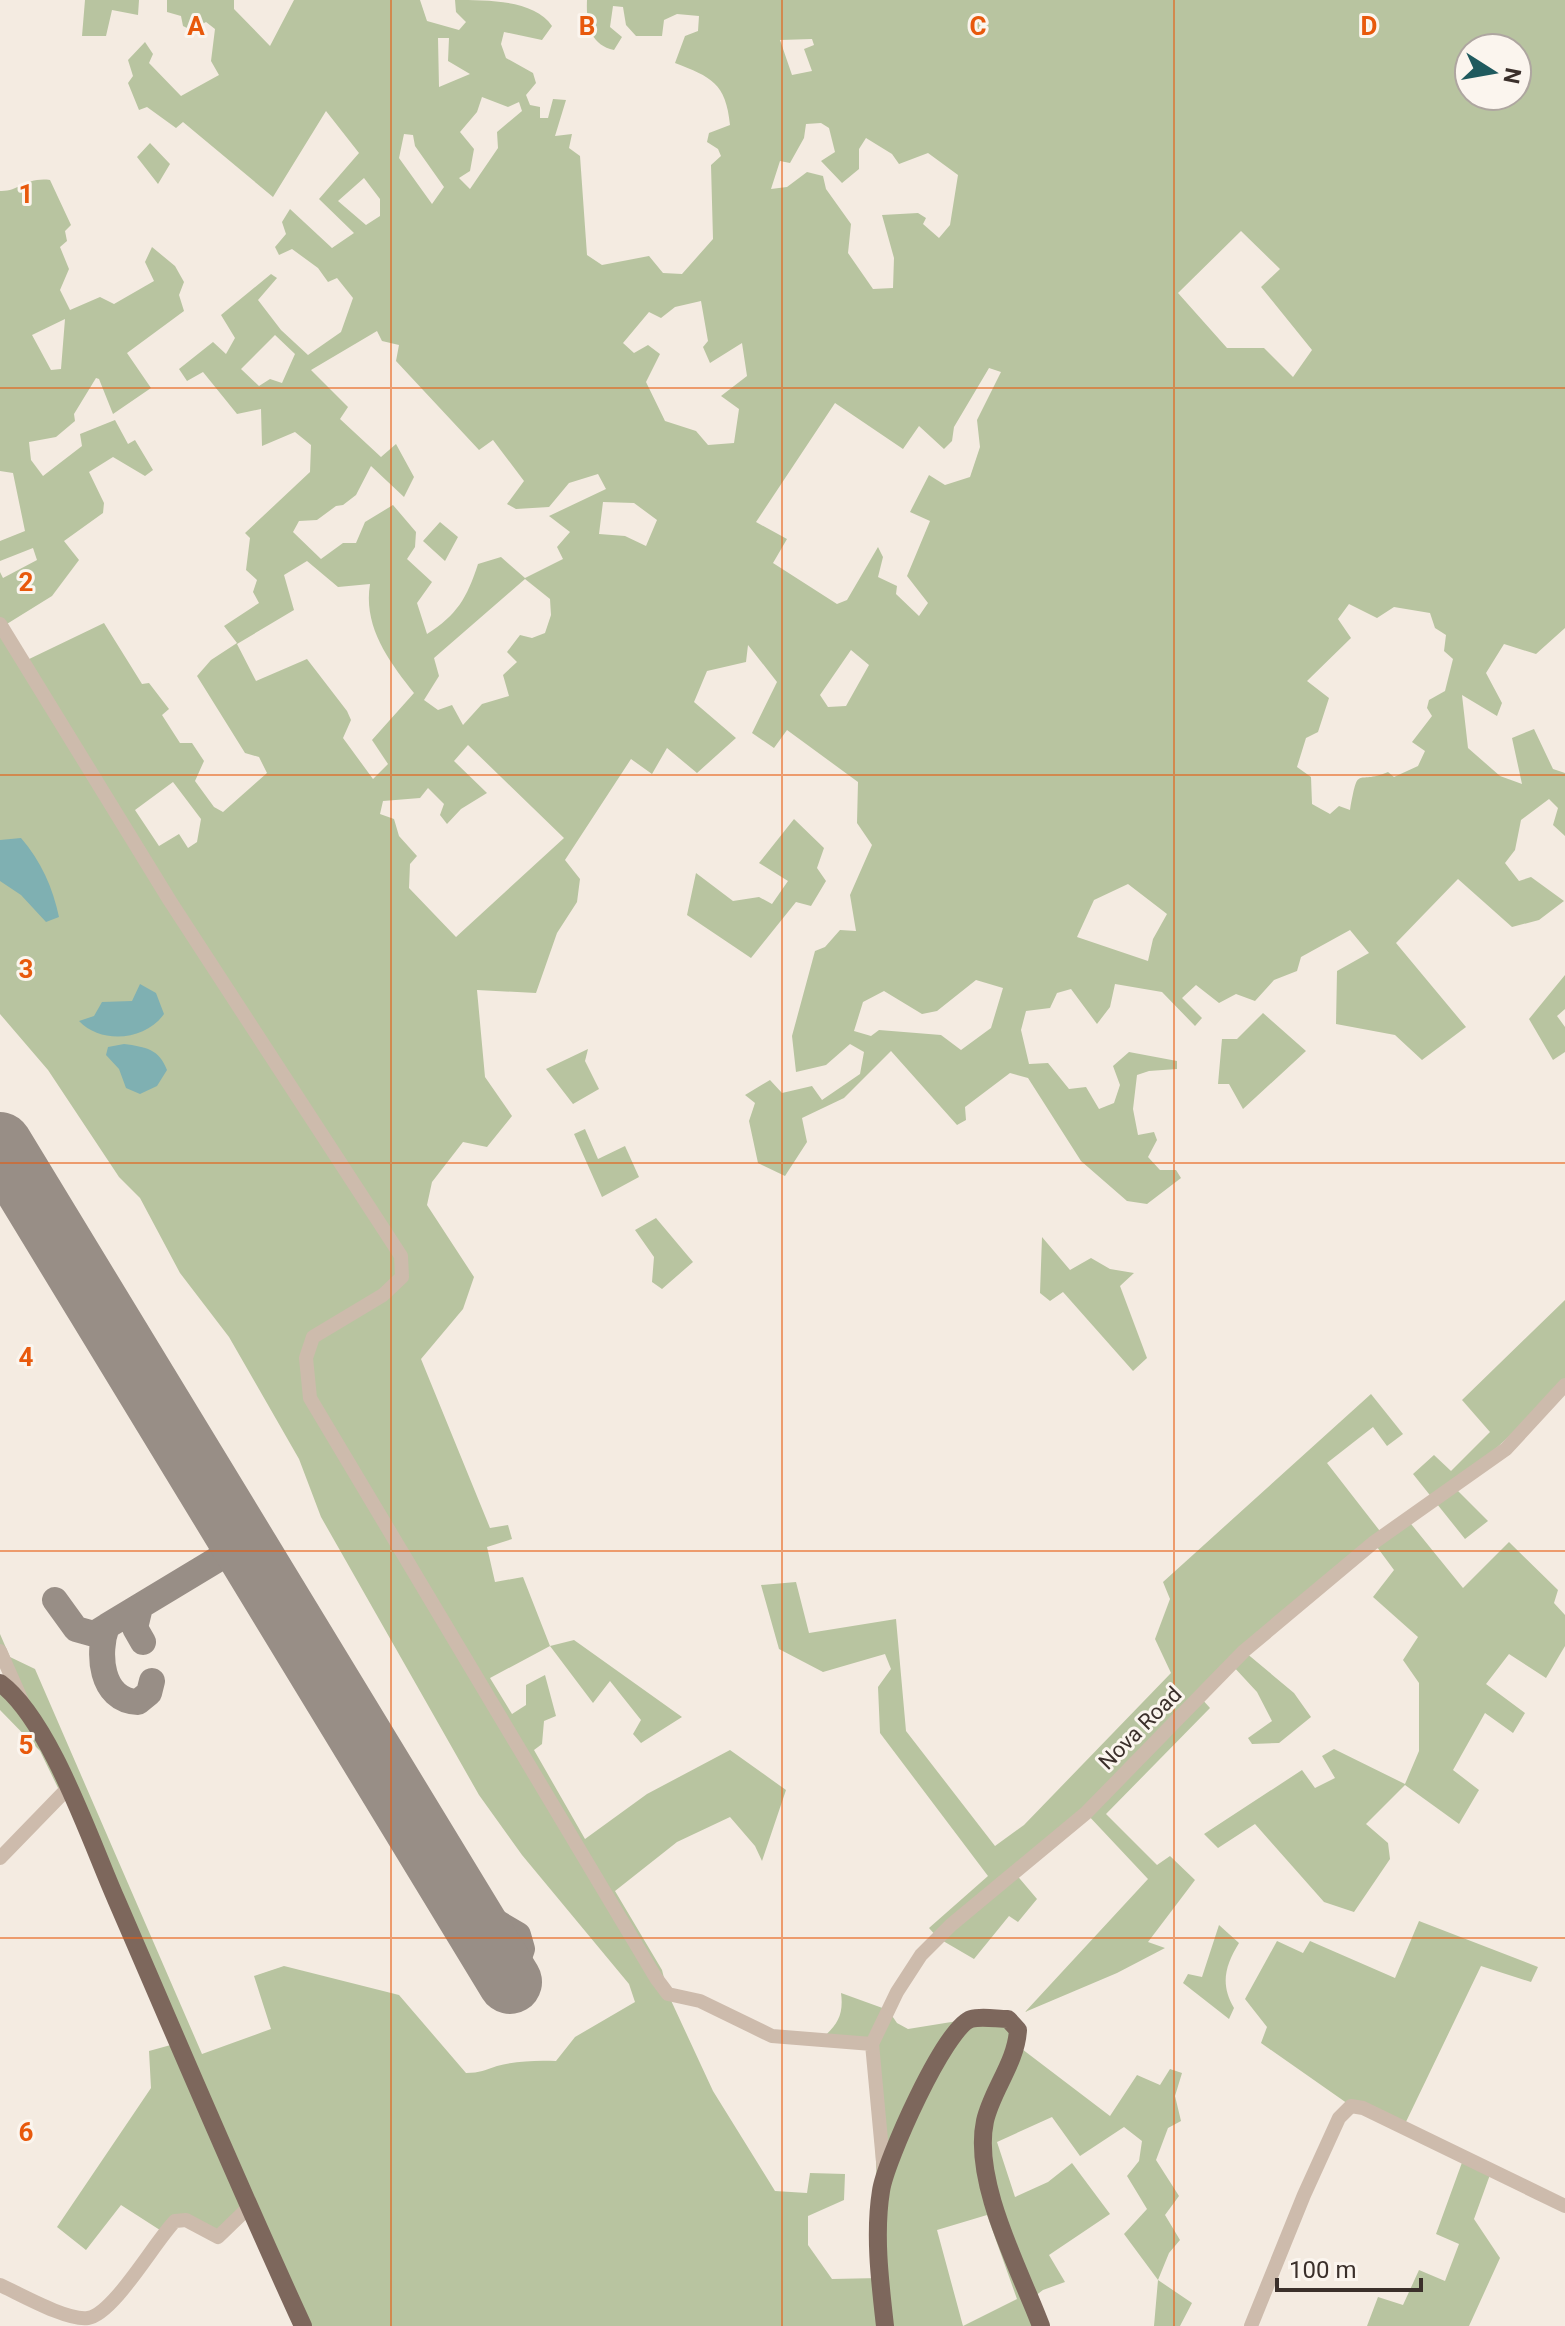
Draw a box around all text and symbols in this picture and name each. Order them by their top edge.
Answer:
text: A [187,11,205,41]
text: B [579,11,595,41]
text: C [969,11,987,41]
text: D [1361,11,1377,41]
north arrow [1453,32,1533,112]
text: N [1498,66,1526,86]
text: 1 [19,179,33,209]
text: 2 [19,567,33,597]
text: 3 [19,954,33,984]
text: 4 [19,1342,34,1372]
street label: Nova Road [1094,1682,1186,1774]
text: 5 [19,1730,33,1760]
text: 6 [19,2117,34,2147]
scale bar [1277,2242,1421,2292]
text: 100 m [1289,2256,1356,2284]

